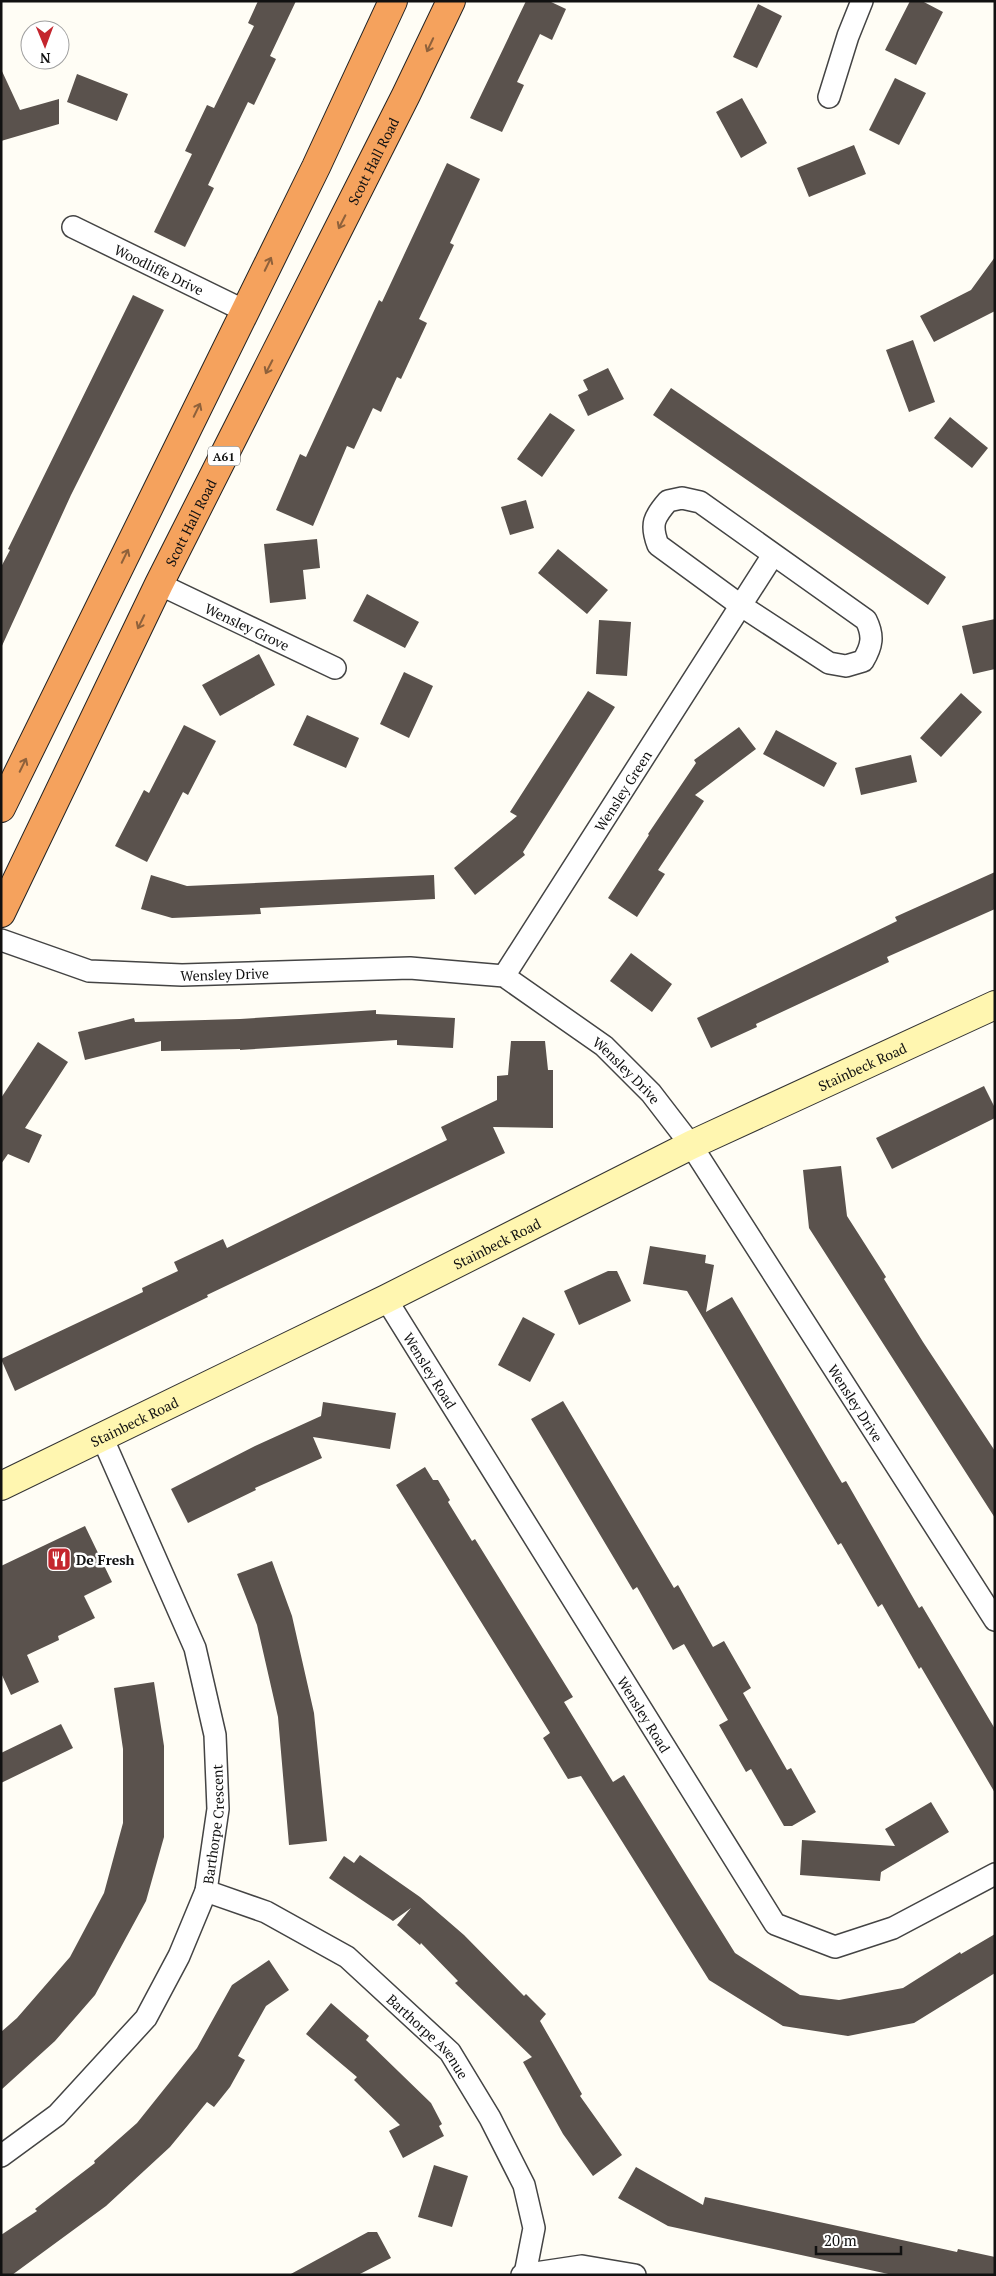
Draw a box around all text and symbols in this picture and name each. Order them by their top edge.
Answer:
north arrow [20,20,70,70]
one-way arrow [425,37,434,52]
text: N [39,49,51,68]
street label: Scott Hall Road [343,114,403,208]
one-way arrow [337,214,346,229]
street label: Woodliffe Drive [111,239,207,299]
one-way arrow [264,257,273,272]
one-way arrow [264,359,273,374]
one-way arrow [193,403,202,418]
road number: A61 [208,446,240,466]
street label: Scott Hall Road [160,475,220,569]
one-way arrow [121,549,130,564]
street label: Wensley Grove [202,598,293,655]
one-way arrow [136,614,145,629]
street label: Wensley Green [590,746,656,835]
one-way arrow [18,757,28,772]
street label: Wensley Drive [180,963,269,985]
street label: Wensley Drive [589,1032,665,1107]
street label: Stainbeck Road [815,1038,910,1095]
street label: Stainbeck Road [450,1213,544,1273]
street label: Wensley Road [400,1329,461,1412]
street label: Wensley Drive [824,1360,888,1445]
street label: Stainbeck Road [87,1392,181,1451]
restaurant icon: De Fresh [46,1546,72,1572]
place label: De Fresh [76,1550,135,1569]
street label: Wensley Road [614,1672,675,1756]
street label: Barthorpe Crescent [198,1763,228,1885]
street label: Barthorpe Avenue [383,1989,473,2082]
scale bar [816,2224,901,2256]
text: 20 m [824,2230,857,2250]

